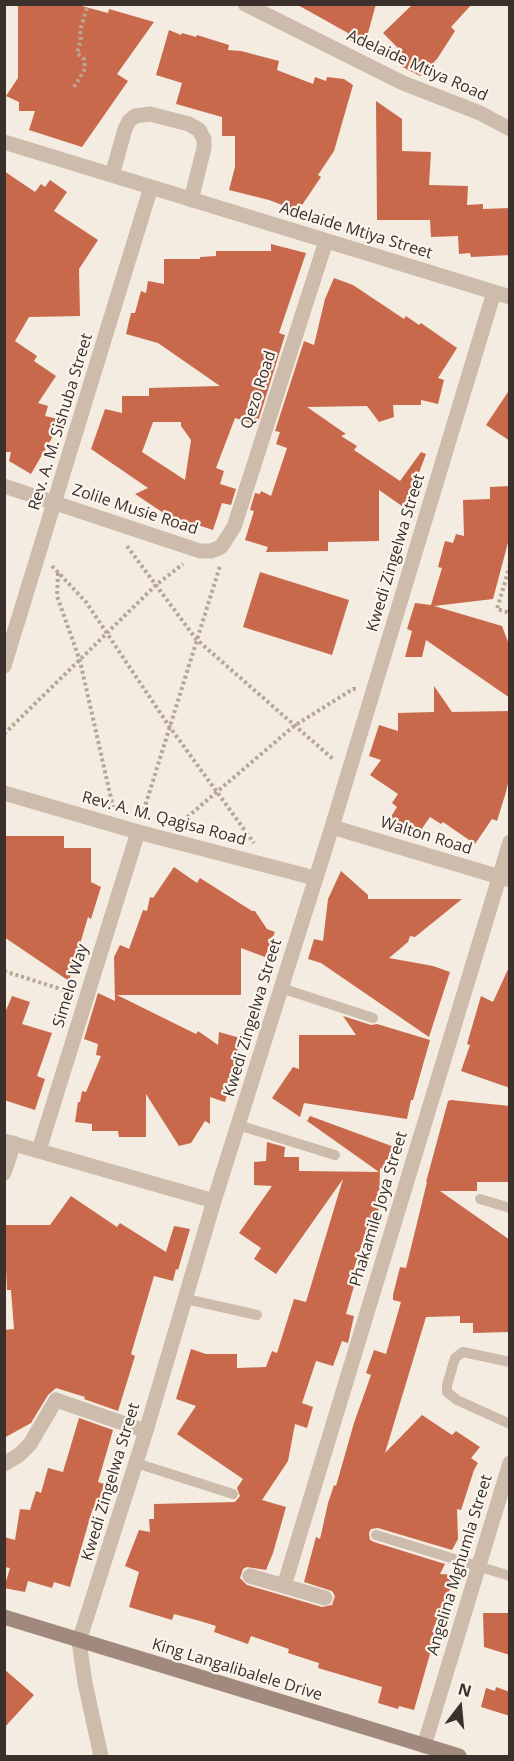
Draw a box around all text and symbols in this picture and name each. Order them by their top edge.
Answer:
street label: Adelaide Mtiya Road [344,26,490,106]
street label: Adelaide Mtiya Street [277,199,435,263]
street label: Rev. A. M. Sishuba Street [25,331,97,513]
street label: Qezo Road [237,349,281,431]
street label: Kwedi Zingelwa Street [363,472,429,634]
street label: Zolile Musie Road [70,481,200,539]
street label: Rev. A. M. Qagisa Road [80,788,248,850]
street label: Walton Road [378,813,474,859]
street label: Kwedi Zingelwa Street [220,937,286,1099]
street label: Simelo Way [49,942,93,1030]
street label: Phakamile Joya Street [346,1129,412,1289]
street label: Kwedi Zingelwa Street [78,1401,144,1563]
street label: Angelina Mghumla Street [423,1472,497,1658]
street label: King Langalibalele Drive [149,1635,325,1705]
north arrow [430,1677,490,1737]
text: N [456,1677,474,1702]

